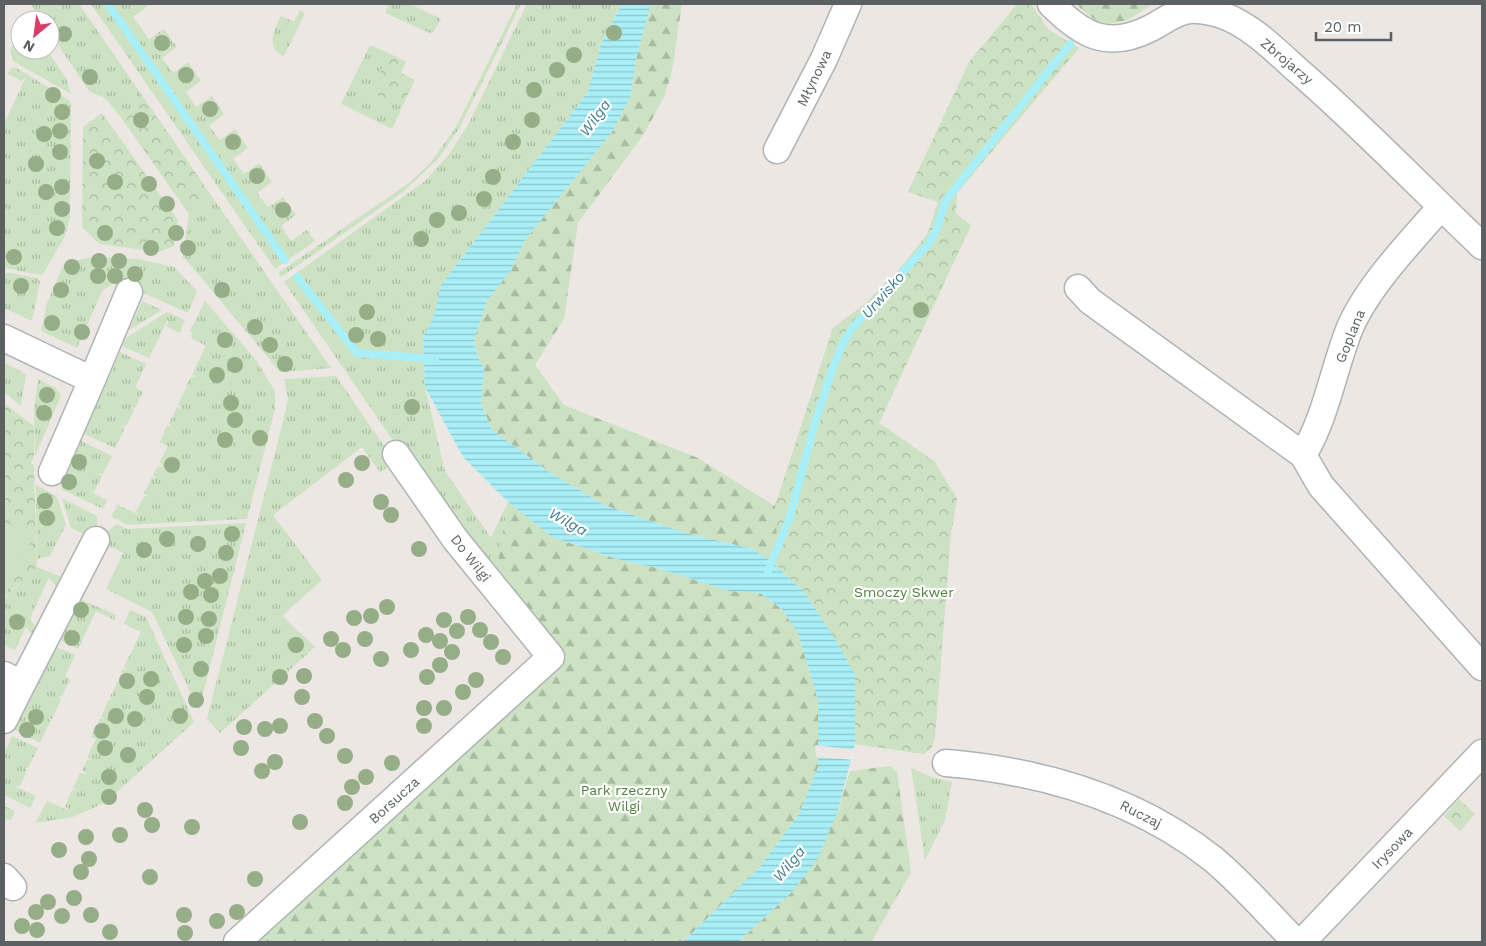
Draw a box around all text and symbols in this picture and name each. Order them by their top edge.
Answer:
north arrow [10,10,60,60]
scale bar [1316,10,1391,42]
text: 20 m [1324,18,1362,36]
street label: Zbrojarzy [1258,34,1317,88]
text: N [20,37,37,56]
street label: Młynowa [794,47,835,109]
water label: Wilga [576,96,614,140]
water label: Urwisko [858,268,908,322]
street label: Goplana [1332,307,1368,365]
water label: Wilga [546,504,590,540]
street label: Do Wilgi [448,531,494,585]
park label: Smoczy Skwer [854,584,954,600]
street label: Borsucza [366,773,423,827]
park label: Park rzeczny Wilgi [581,782,668,814]
street label: Ruczaj [1117,797,1165,831]
street label: Irysowa [1368,824,1416,872]
water label: Wilga [769,843,809,885]

